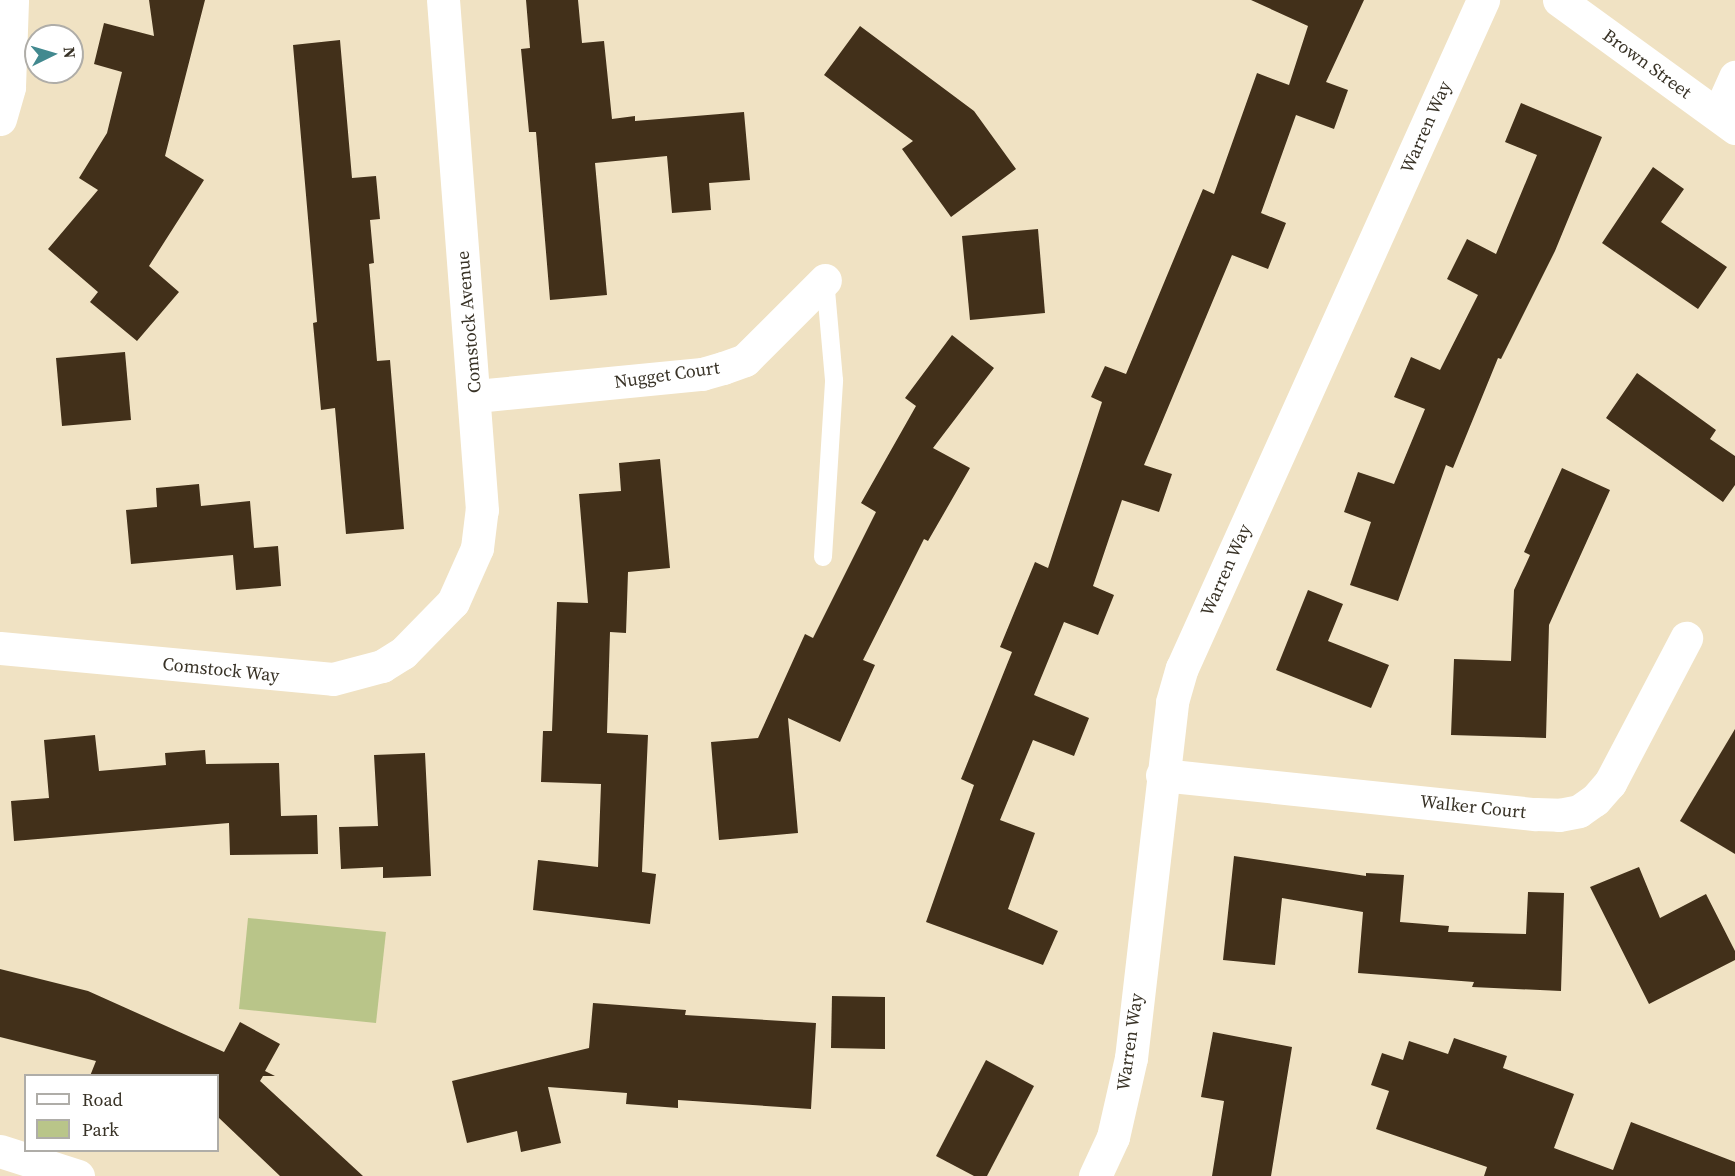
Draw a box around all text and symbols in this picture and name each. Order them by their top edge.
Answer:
north arrow [24,24,84,84]
street label: Brown Street [1599,25,1695,103]
text: N [58,46,81,59]
street label: Warren Way [1396,78,1456,176]
street label: Comstock Avenue [452,250,486,394]
street label: Nugget Court [613,357,721,393]
street label: Warren Way [1196,521,1256,619]
street label: Comstock Way [161,653,281,687]
street label: Walker Court [1419,791,1527,823]
street label: Warren Way [1112,992,1148,1092]
legend [24,1074,219,1152]
text: Road [82,1087,123,1112]
text: Park [82,1117,119,1142]

